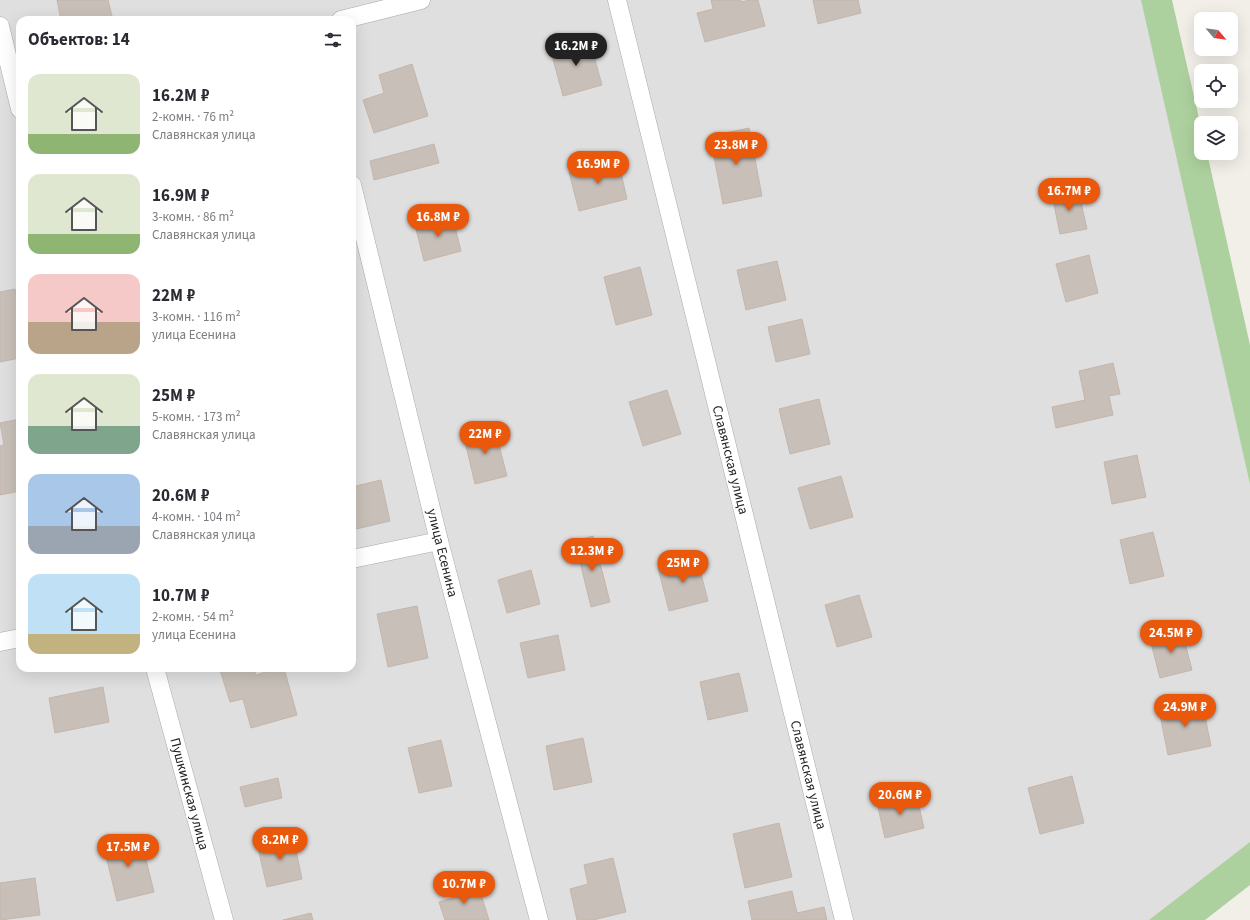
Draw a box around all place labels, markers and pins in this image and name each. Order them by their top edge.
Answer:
pin: 16.2M ₽ [539,33,613,67]
pin: 23.8M ₽ [699,132,773,166]
pin: 16.9M ₽ [561,151,635,185]
pin: 16.7M ₽ [1032,178,1106,212]
pin: 16.8M ₽ [401,204,475,238]
pin: 22M ₽ [457,421,513,455]
pin: 12.3M ₽ [555,538,629,572]
pin: 25M ₽ [655,550,711,584]
pin: 24.5M ₽ [1134,620,1208,654]
pin: 24.9M ₽ [1148,694,1222,728]
pin: 20.6M ₽ [863,782,937,816]
pin: 8.2M ₽ [247,827,313,861]
pin: 17.5M ₽ [91,834,165,868]
pin: 10.7M ₽ [427,871,501,905]

